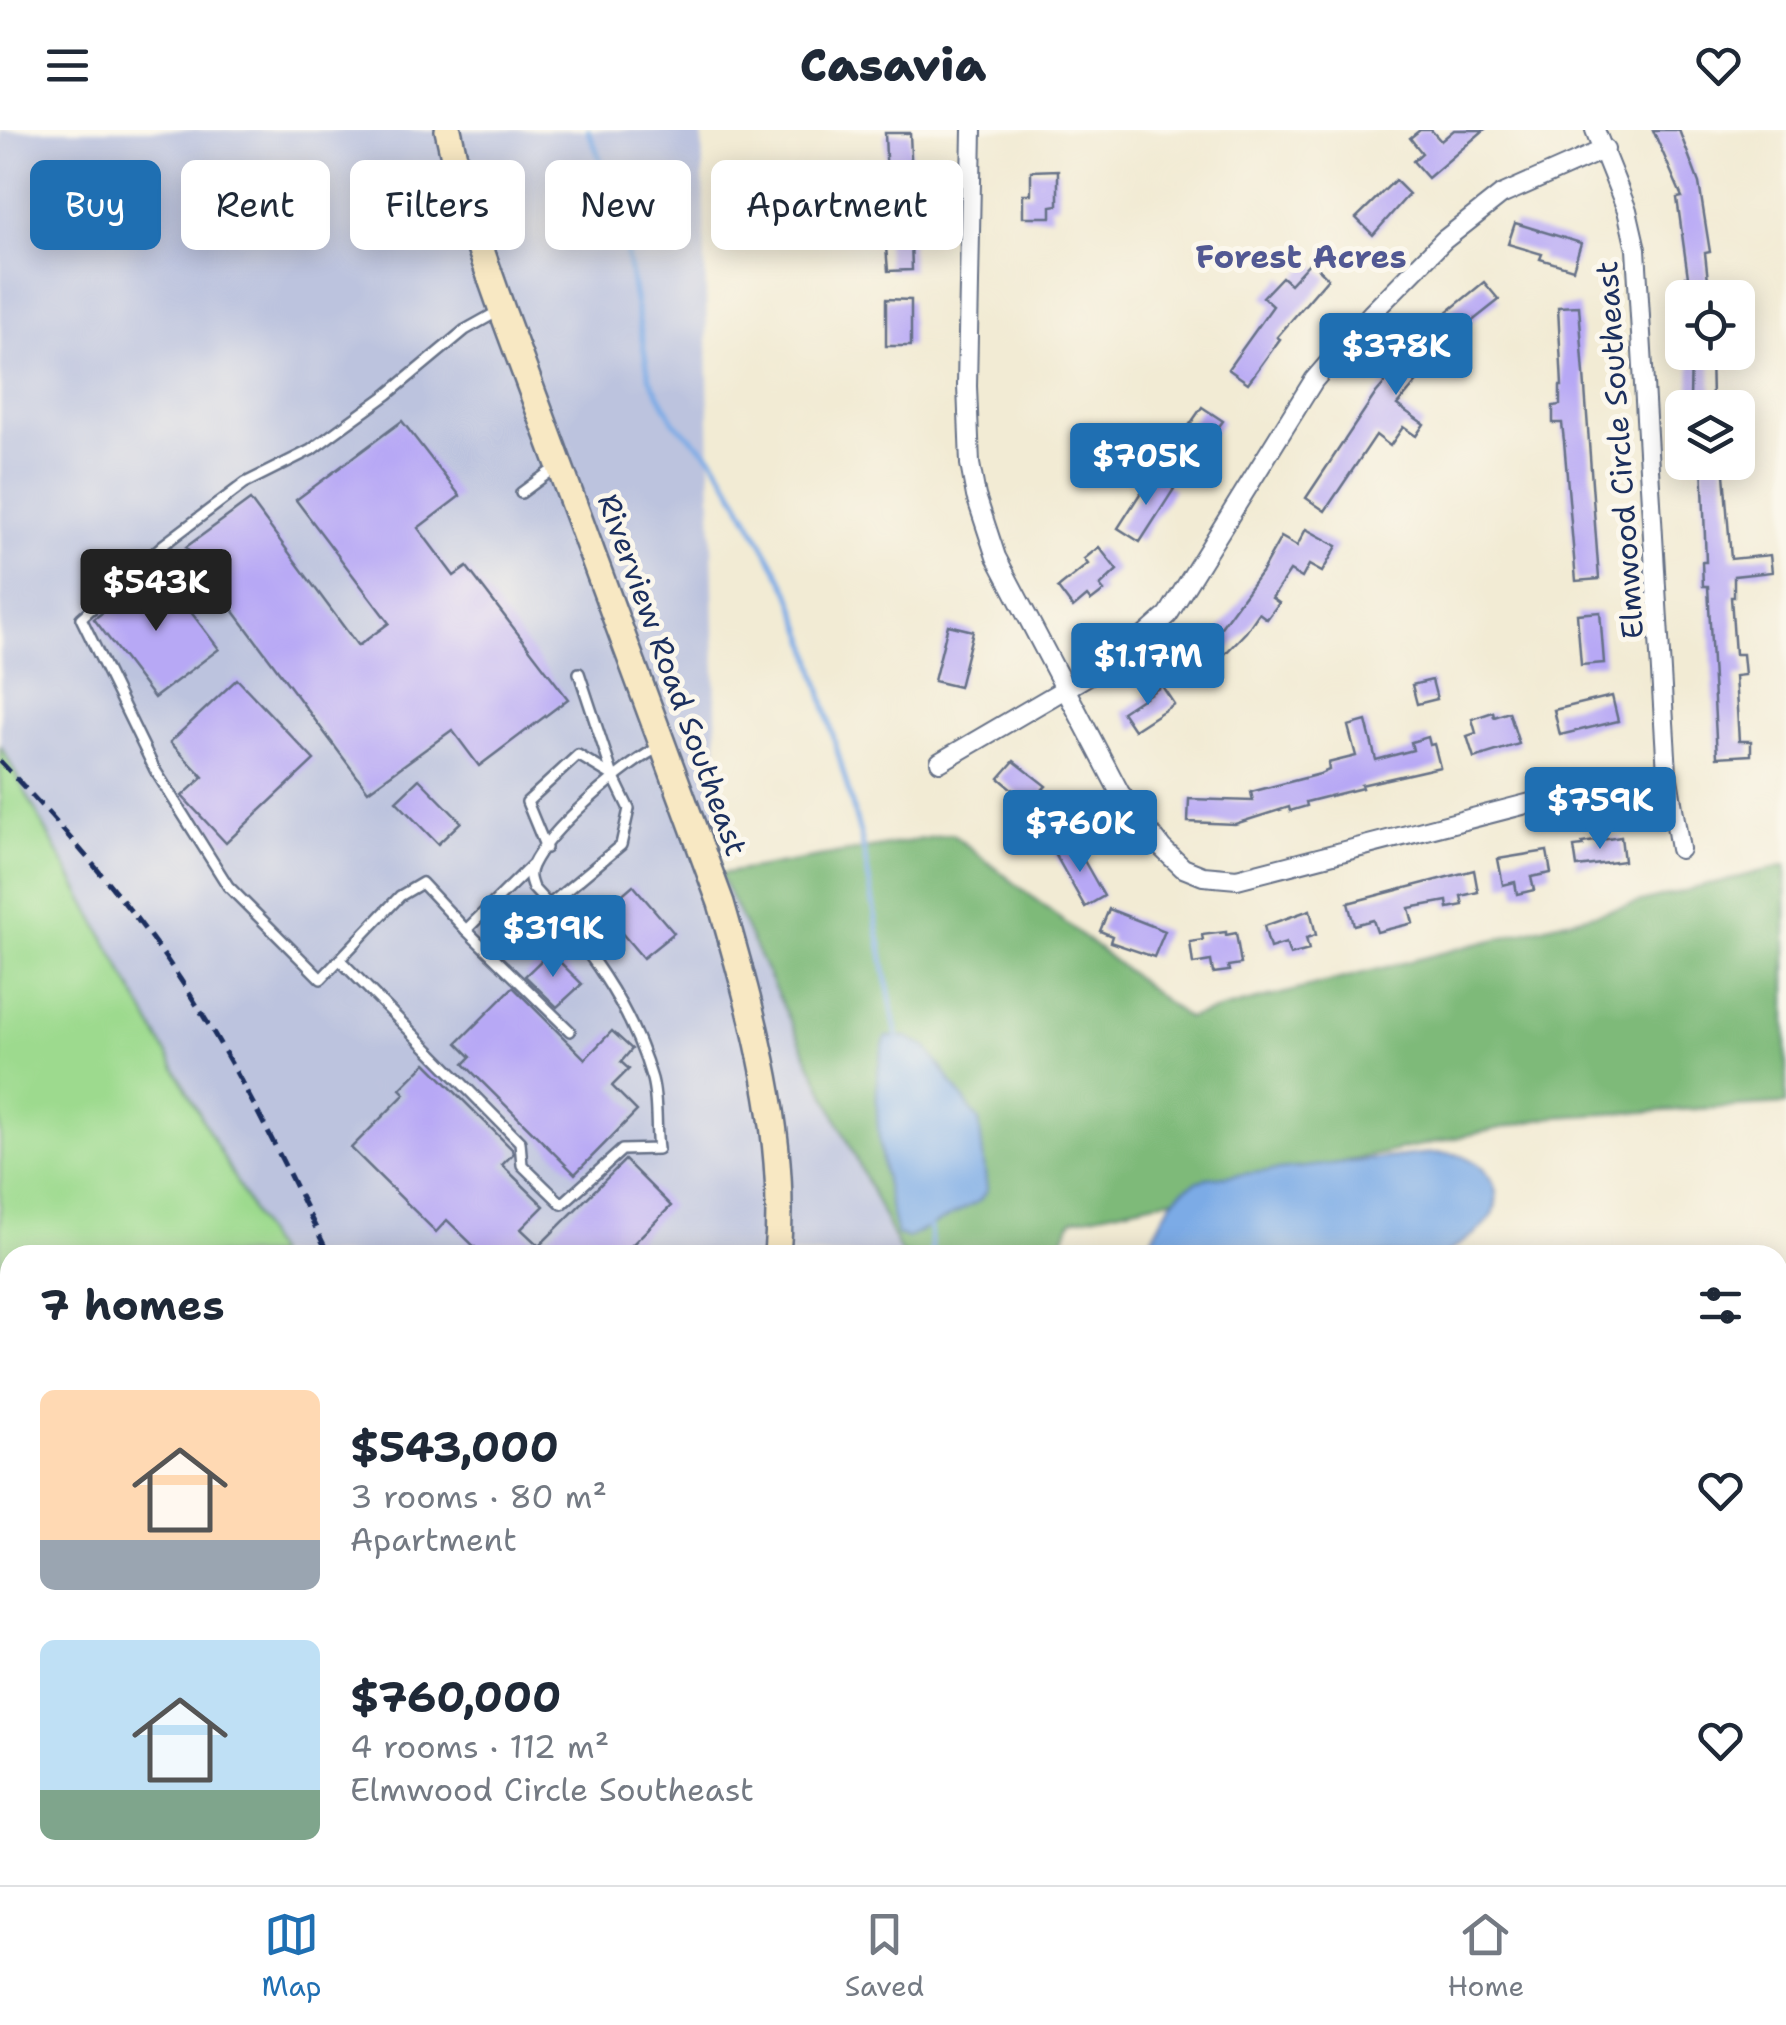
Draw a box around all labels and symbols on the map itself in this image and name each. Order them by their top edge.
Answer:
district label: Forest Acres [1195,235,1407,278]
street label: Elmwood Circle Southeast [1586,260,1653,640]
pin: $378K [1326,313,1466,398]
pin: $705K [1076,423,1216,508]
street label: Riverview Road Southeast [588,488,757,862]
pin: $543K [86,549,226,634]
pin: $1.17M [1067,623,1229,708]
pin: $759K [1530,767,1670,852]
pin: $760K [1010,790,1150,875]
pin: $319K [483,895,623,980]

